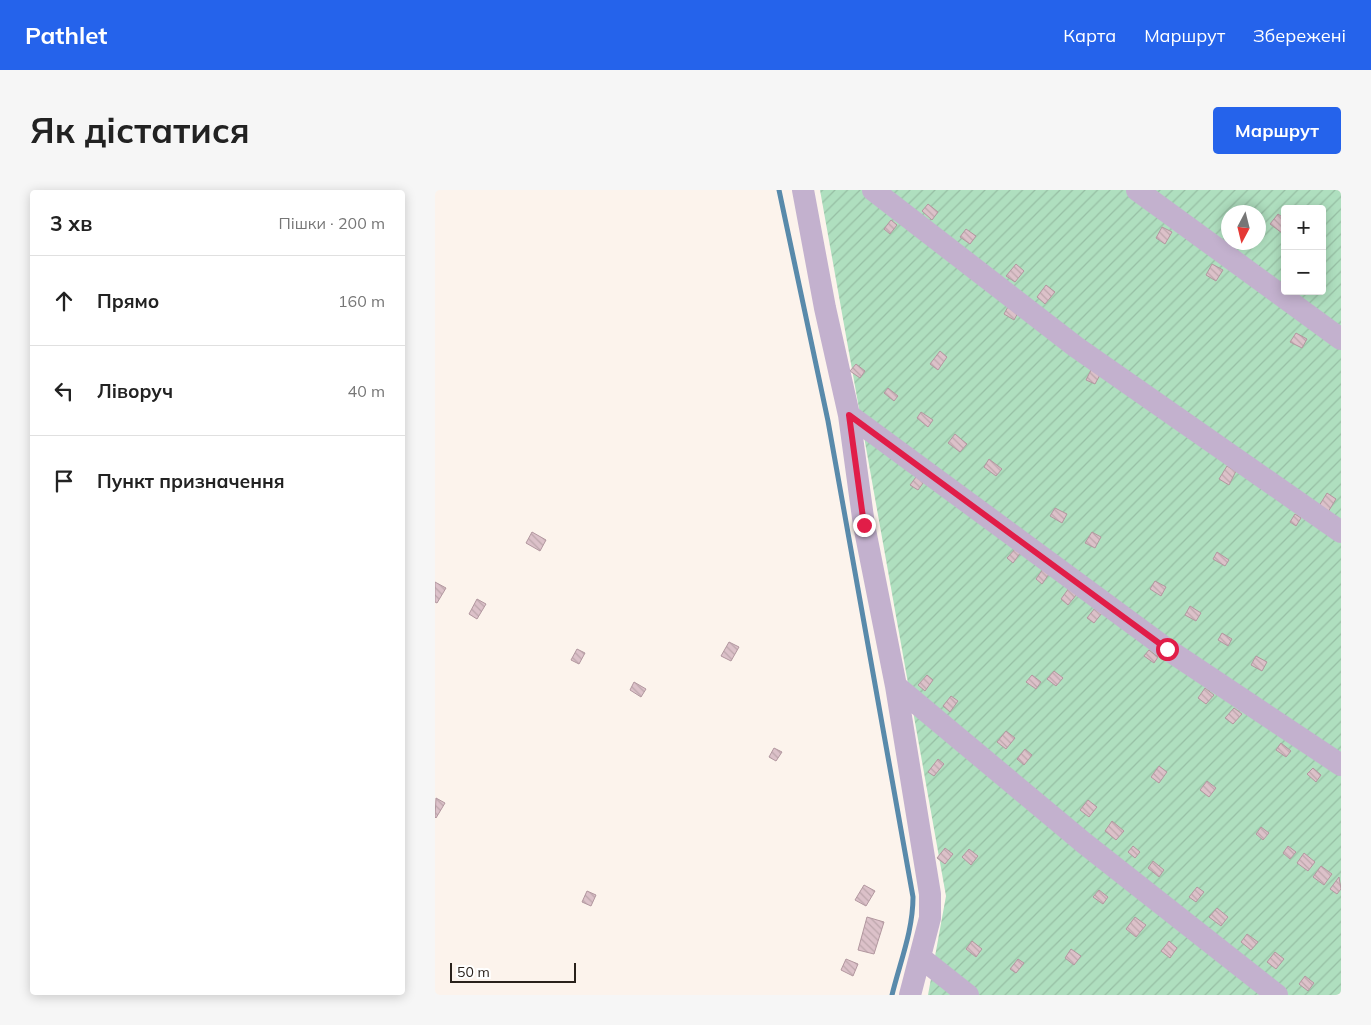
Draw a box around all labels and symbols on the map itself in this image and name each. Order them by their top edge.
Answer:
north arrow [1221,205,1266,250]
route end [853,514,876,537]
route start [1156,638,1179,661]
scale bar [450,960,576,983]

